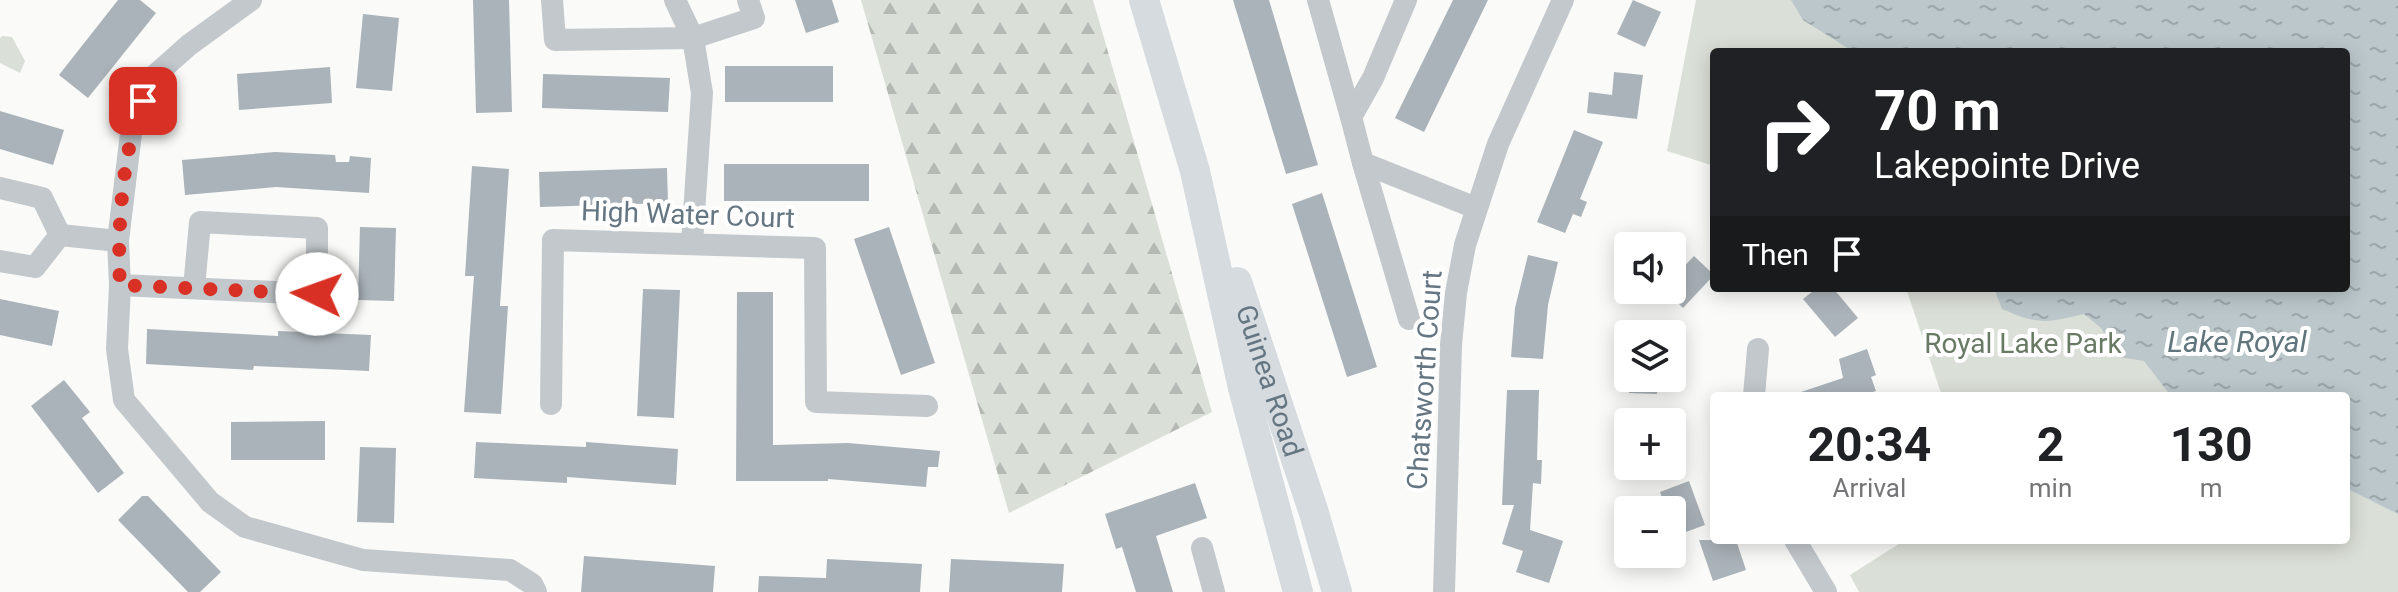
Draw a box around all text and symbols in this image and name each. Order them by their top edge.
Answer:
pin [109,67,177,135]
text: 70 m [1874,78,2001,144]
icon: arrive [121,79,165,123]
icon: right [1742,80,1846,184]
text: Lakepointe Drive [1874,145,2140,187]
street label: High Water Court [581,194,795,235]
map controls [1614,232,1686,568]
button: sound [1614,232,1686,304]
icon: arrive [1825,232,1869,276]
text: Then [1742,237,1809,272]
position arrow [275,252,359,336]
street label: Chatsworth Court [1400,269,1449,491]
street label: Guinea Road [1229,301,1310,461]
button: layers [1614,320,1686,392]
water label: Lake Royal [2167,324,2308,359]
park label: Royal Lake Park [1924,327,2123,360]
button: + [1614,408,1686,480]
text: 20:34 [1808,416,1931,473]
text: 2 [2037,416,2064,473]
text: 130 [2170,416,2252,473]
text: Arrival [1833,473,1906,503]
text: min [2029,473,2072,503]
text: m [2200,473,2223,503]
button: − [1614,496,1686,568]

